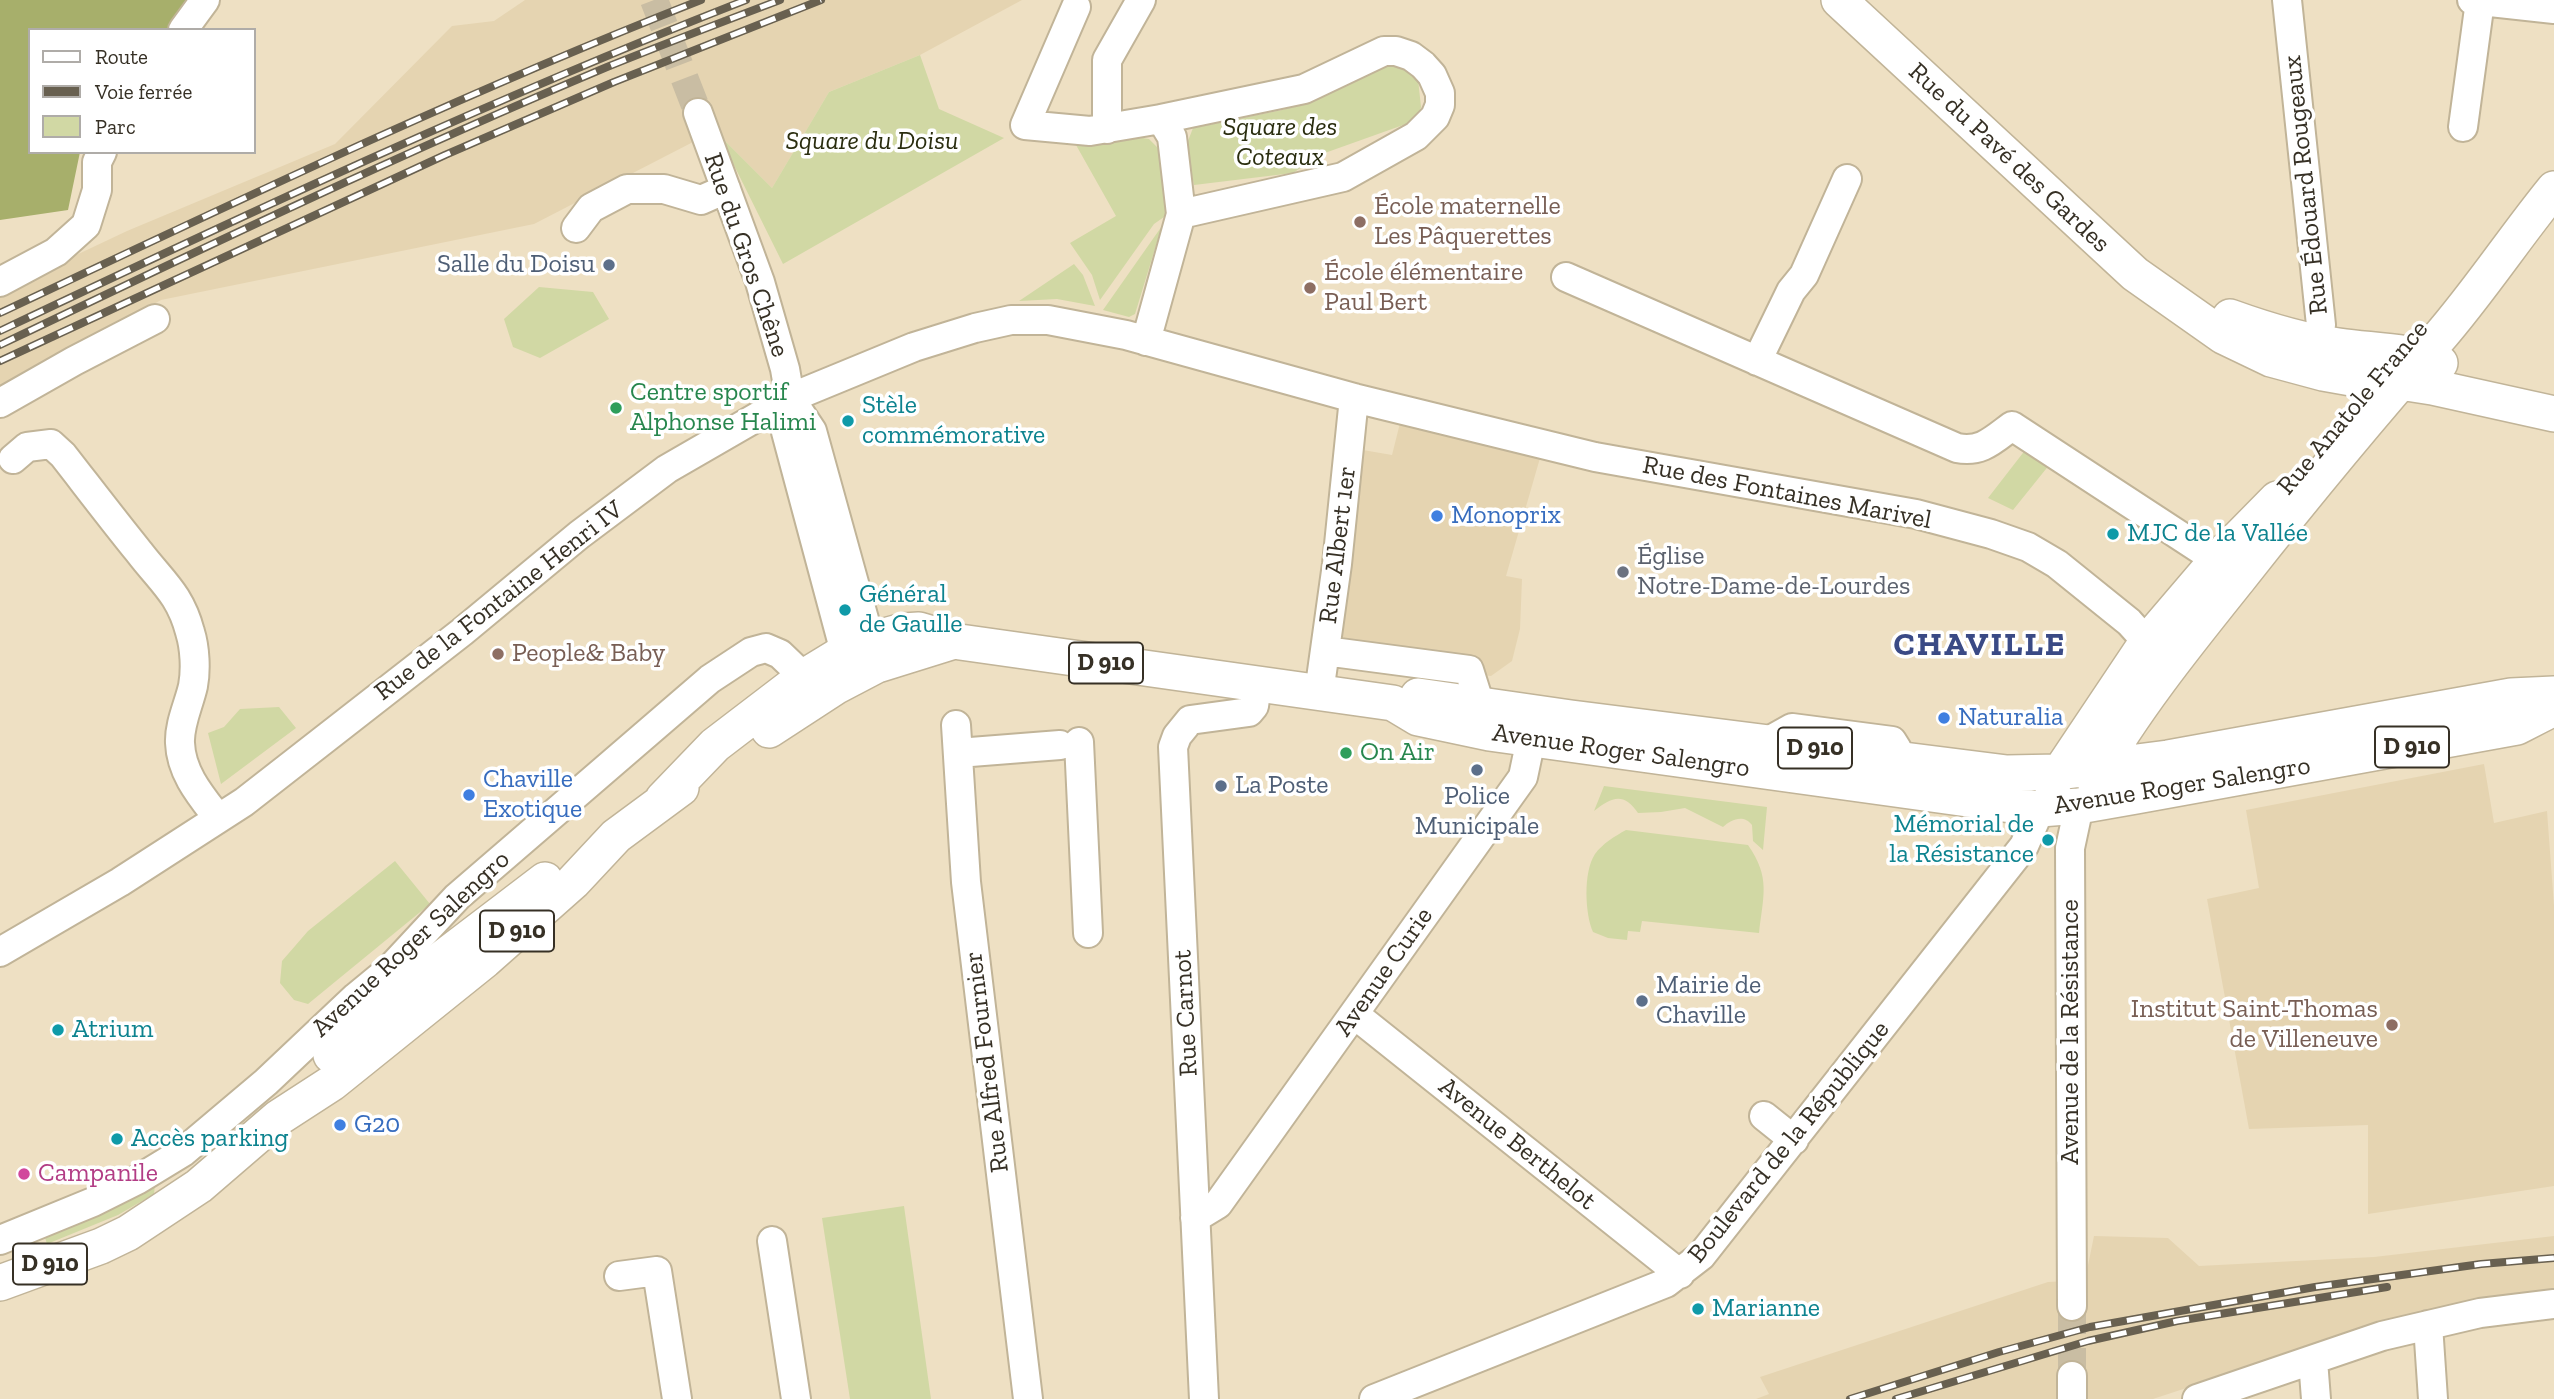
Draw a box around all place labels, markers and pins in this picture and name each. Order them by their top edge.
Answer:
place label: École maternelle Les Pâquerettes [1374,191,1561,252]
marker: École maternelle Les Pâquerettes [1352,214,1368,230]
place label: Salle du Doisu [437,249,595,281]
marker: Salle du Doisu [601,257,617,273]
place label: École élémentaire Paul Bert [1324,257,1523,318]
marker: École élémentaire Paul Bert [1302,280,1318,296]
place label: Centre sportif Alphonse Halimi [630,377,816,438]
place label: Stèle commémorative [862,390,1045,452]
marker: Centre sportif Alphonse Halimi [608,400,624,416]
marker: Stèle commémorative [840,413,856,429]
place label: Monoprix [1451,500,1561,532]
marker: Monoprix [1429,508,1445,524]
place label: MJC de la Vallée [2127,518,2308,550]
marker: MJC de la Vallée [2105,526,2121,542]
place label: Église Notre-Dame-de-Lourdes [1637,541,1910,602]
marker: Église Notre-Dame-de-Lourdes [1615,564,1631,580]
place label: Général de Gaulle [859,579,963,640]
marker: Général de Gaulle [837,602,853,618]
place label: People& Baby [512,638,665,670]
marker: People& Baby [490,646,506,662]
place label: Naturalia [1958,702,2064,734]
marker: Naturalia [1936,710,1952,726]
place label: On Air [1360,737,1435,769]
marker: On Air [1338,745,1354,761]
marker: Police Municipale [1469,762,1485,778]
place label: Chaville Exotique [483,764,582,826]
place label: La Poste [1235,770,1329,802]
marker: La Poste [1213,778,1229,794]
place label: Police Municipale [1415,781,1539,842]
marker: Chaville Exotique [461,787,477,803]
place label: Mémorial de la Résistance [1889,809,2034,870]
marker: Mémorial de la Résistance [2040,832,2056,848]
place label: Mairie de Chaville [1656,970,1761,1032]
marker: Mairie de Chaville [1634,993,1650,1009]
place label: Institut Saint-Thomas de Villeneuve [2131,994,2378,1056]
place label: Atrium [72,1014,153,1046]
marker: Institut Saint-Thomas de Villeneuve [2384,1017,2400,1033]
marker: Atrium [50,1022,66,1038]
place label: G20 [354,1109,400,1141]
marker: G20 [332,1117,348,1133]
place label: Accès parking [131,1123,289,1155]
marker: Accès parking [109,1131,125,1147]
place label: Campanile [38,1158,158,1190]
marker: Campanile [16,1166,32,1182]
place label: Marianne [1712,1293,1820,1325]
marker: Marianne [1690,1301,1706,1317]

